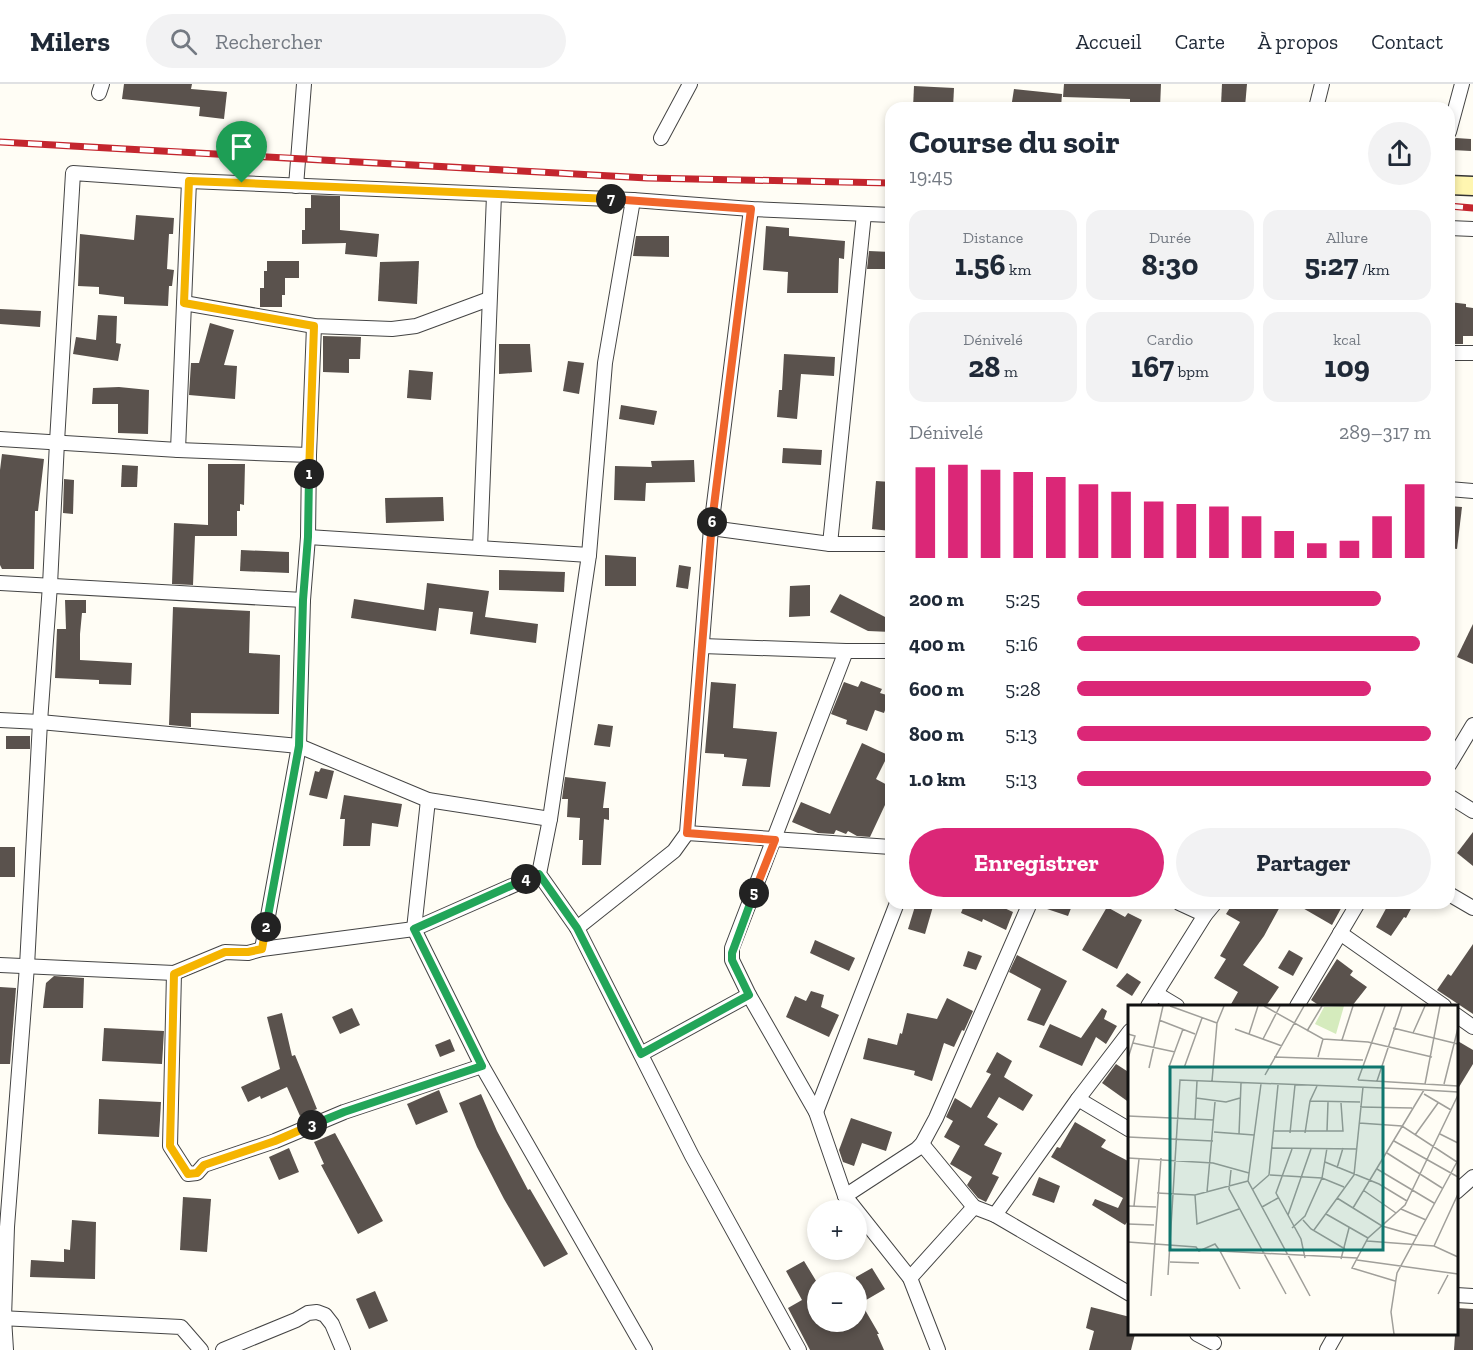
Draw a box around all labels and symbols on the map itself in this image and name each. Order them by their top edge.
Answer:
pin [216,121,267,183]
pin: 7 [596,184,626,214]
pin: 1 [294,459,324,489]
pin: 6 [697,507,727,537]
pin: 4 [511,864,541,894]
pin: 5 [739,878,769,908]
pin: 2 [251,912,281,942]
inset map [1128,1005,1458,1335]
pin: 3 [297,1110,327,1140]

